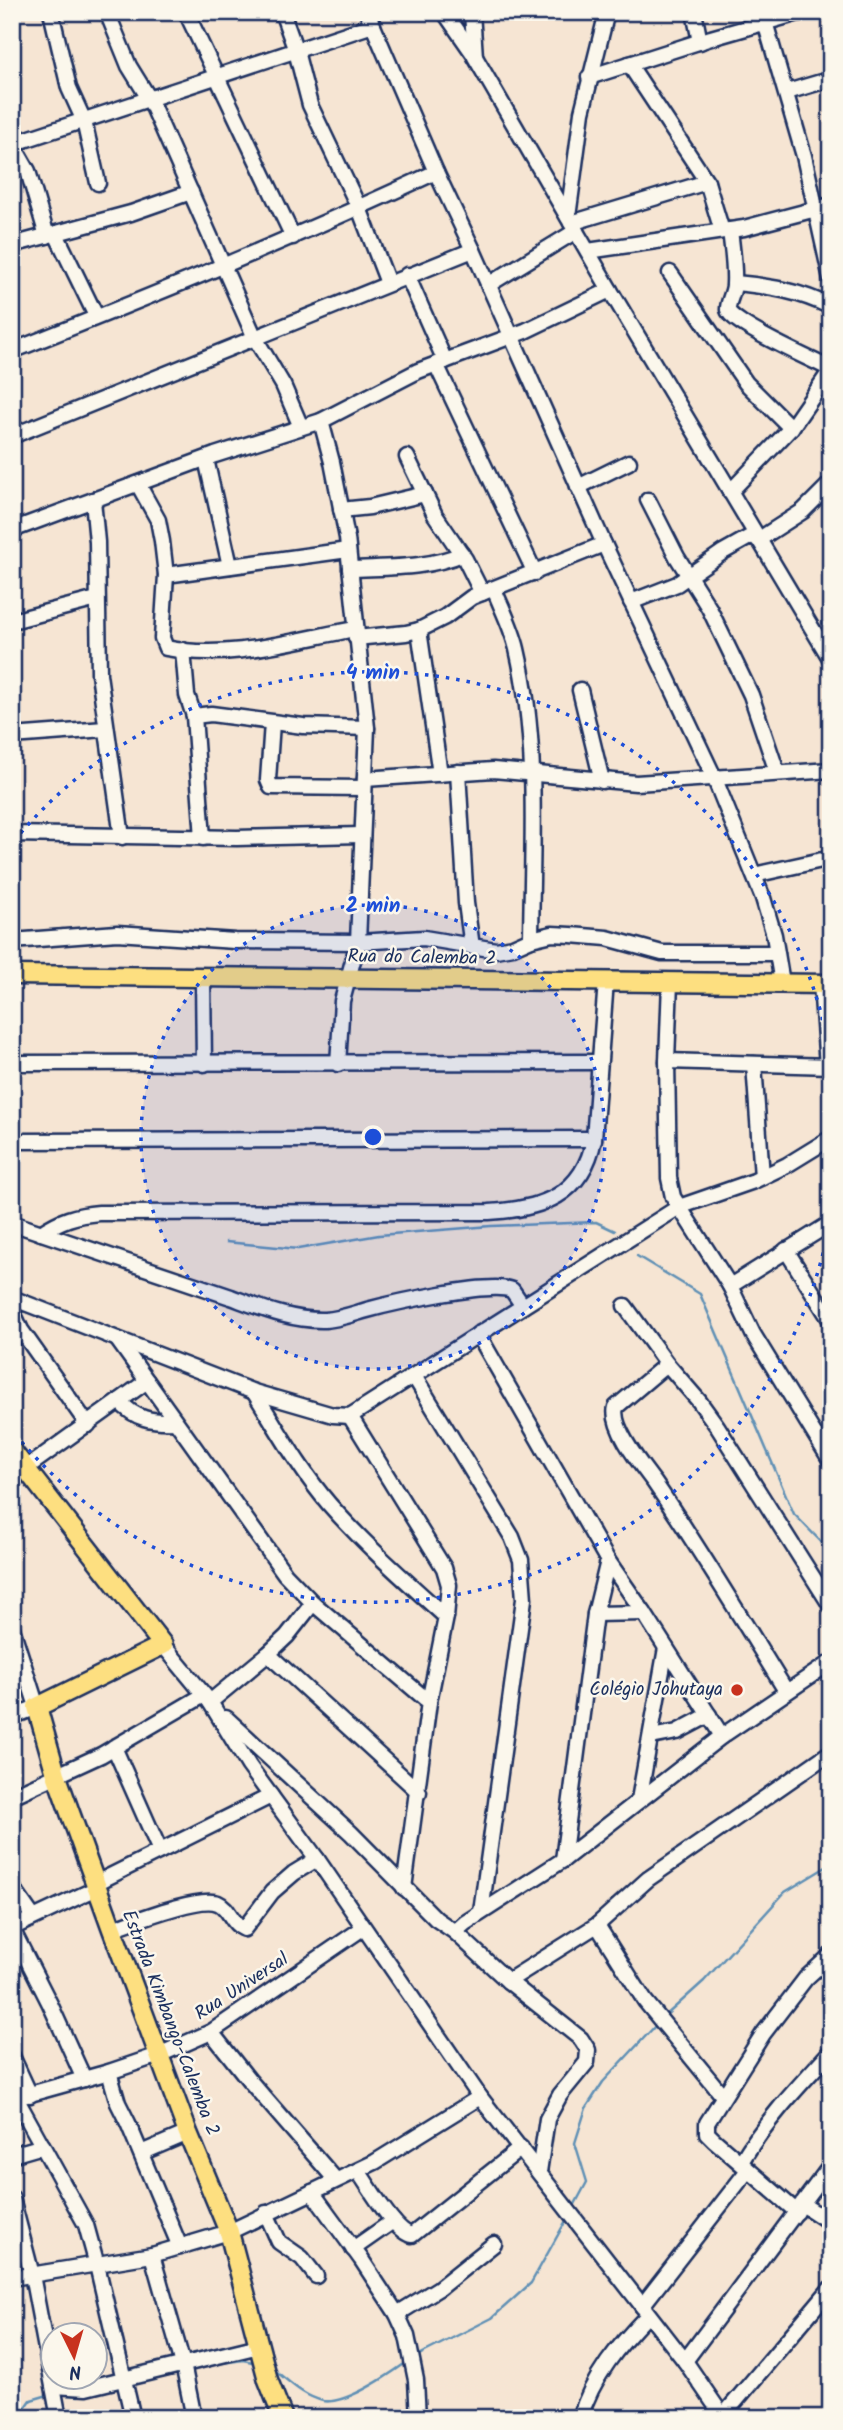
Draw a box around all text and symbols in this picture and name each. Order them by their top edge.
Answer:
text: 4 min [346,657,400,690]
text: 2 min [346,890,400,923]
street label: Rua do Calemba 2 [347,942,497,974]
centre of rings [361,1125,385,1149]
place label: Colégio Johutaya [589,1675,723,1705]
marker: Colégio Johutaya [729,1682,745,1698]
street label: Estrada Kimbango-Calemba 2 [113,1906,227,2140]
street label: Rua Universal [189,1945,295,2029]
north arrow [38,2322,108,2392]
text: N [68,2355,83,2386]

